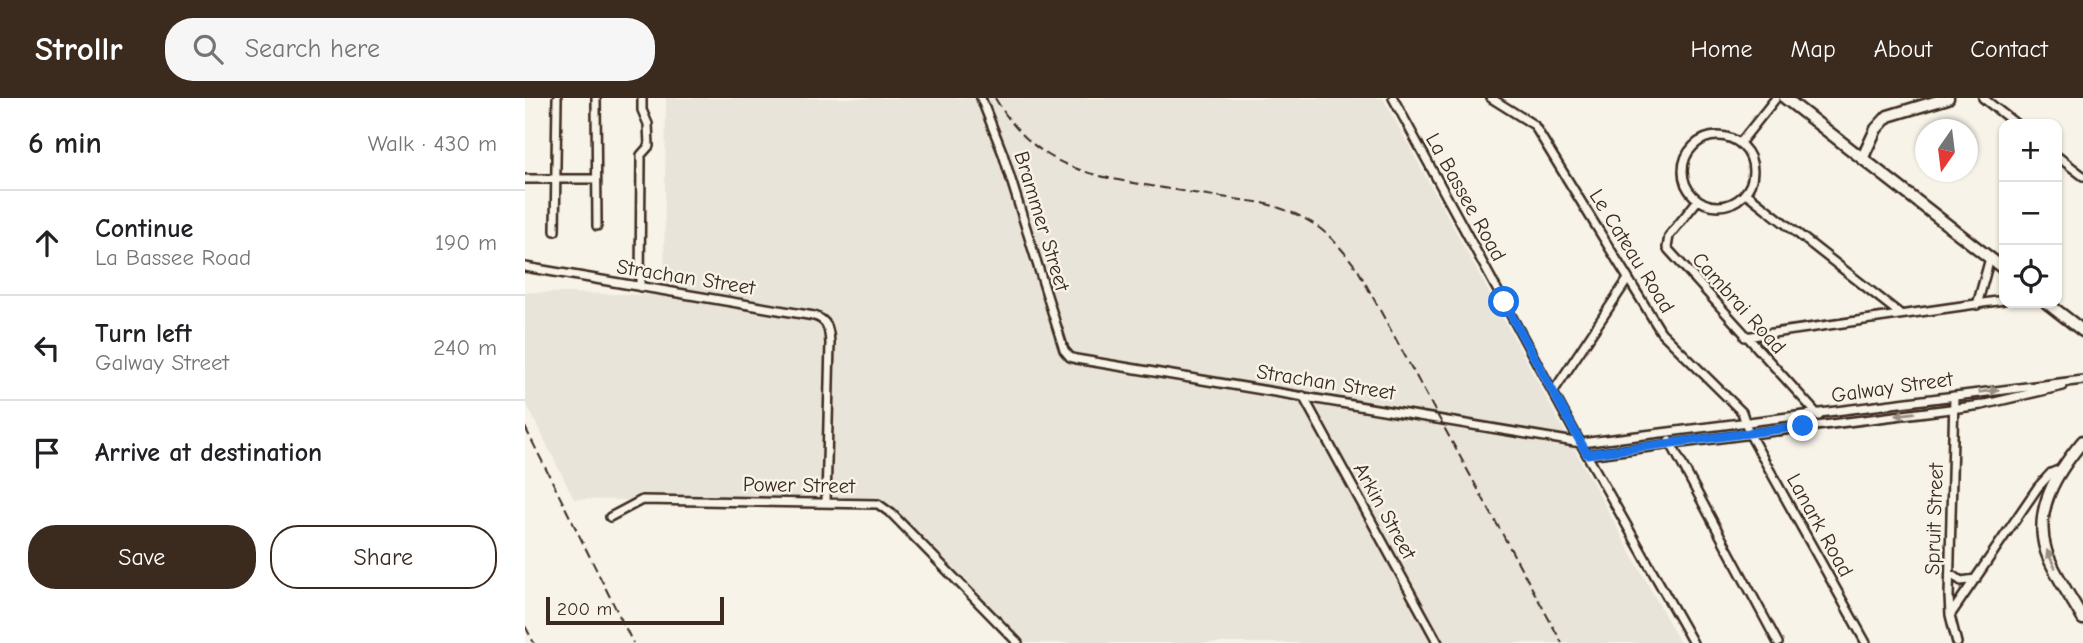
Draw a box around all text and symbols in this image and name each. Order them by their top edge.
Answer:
search box [165,18,655,81]
text: Strollr [35,30,123,68]
icon: search [189,30,227,68]
text: Search here [245,34,380,64]
text: Home [1691,35,1752,63]
text: Map [1790,35,1836,63]
text: About [1874,35,1932,63]
text: Contact [1970,35,2048,63]
north arrow [1915,119,1978,182]
map controls [1999,119,2062,308]
button: + [1999,119,2062,182]
text: 6 min [28,126,102,161]
street label: La Bassee Road [1421,129,1511,265]
text: Walk · 430 m [368,130,497,157]
street label: Brammer Street [1009,148,1075,295]
button: − [1999,182,2062,245]
street label: Le Cateau Road [1584,185,1680,317]
text: Continue [95,214,193,244]
icon: ahead [28,224,66,262]
text: 190 m [435,229,497,256]
text: La Bassee Road [95,244,251,271]
button: locate [1999,245,2062,308]
street label: Cambrai Road [1687,247,1791,359]
street label: Strachan Street [615,254,758,300]
route start [1488,286,1519,317]
text: Turn left [95,319,192,349]
icon: left [28,329,66,367]
text: 240 m [433,334,497,361]
text: Galway Street [95,349,229,376]
street label: Strachan Street [1255,359,1398,405]
street label: Galway Street [1830,366,1955,407]
one-way arrow [1978,386,2000,397]
one-way arrow [1894,409,1916,420]
route end [1787,410,1818,441]
icon: arrive [28,434,66,472]
text: Arrive at destination [95,438,322,468]
street label: Arkin Street [1349,459,1422,564]
street label: Spruit Street [1920,462,1948,575]
street label: Lanark Road [1782,469,1858,581]
street label: Power Street [743,472,856,498]
button: Save [28,525,256,589]
button: Share [270,525,497,589]
one-way arrow [2045,549,2057,569]
scale bar [546,594,725,626]
text: 200 m [557,598,612,620]

